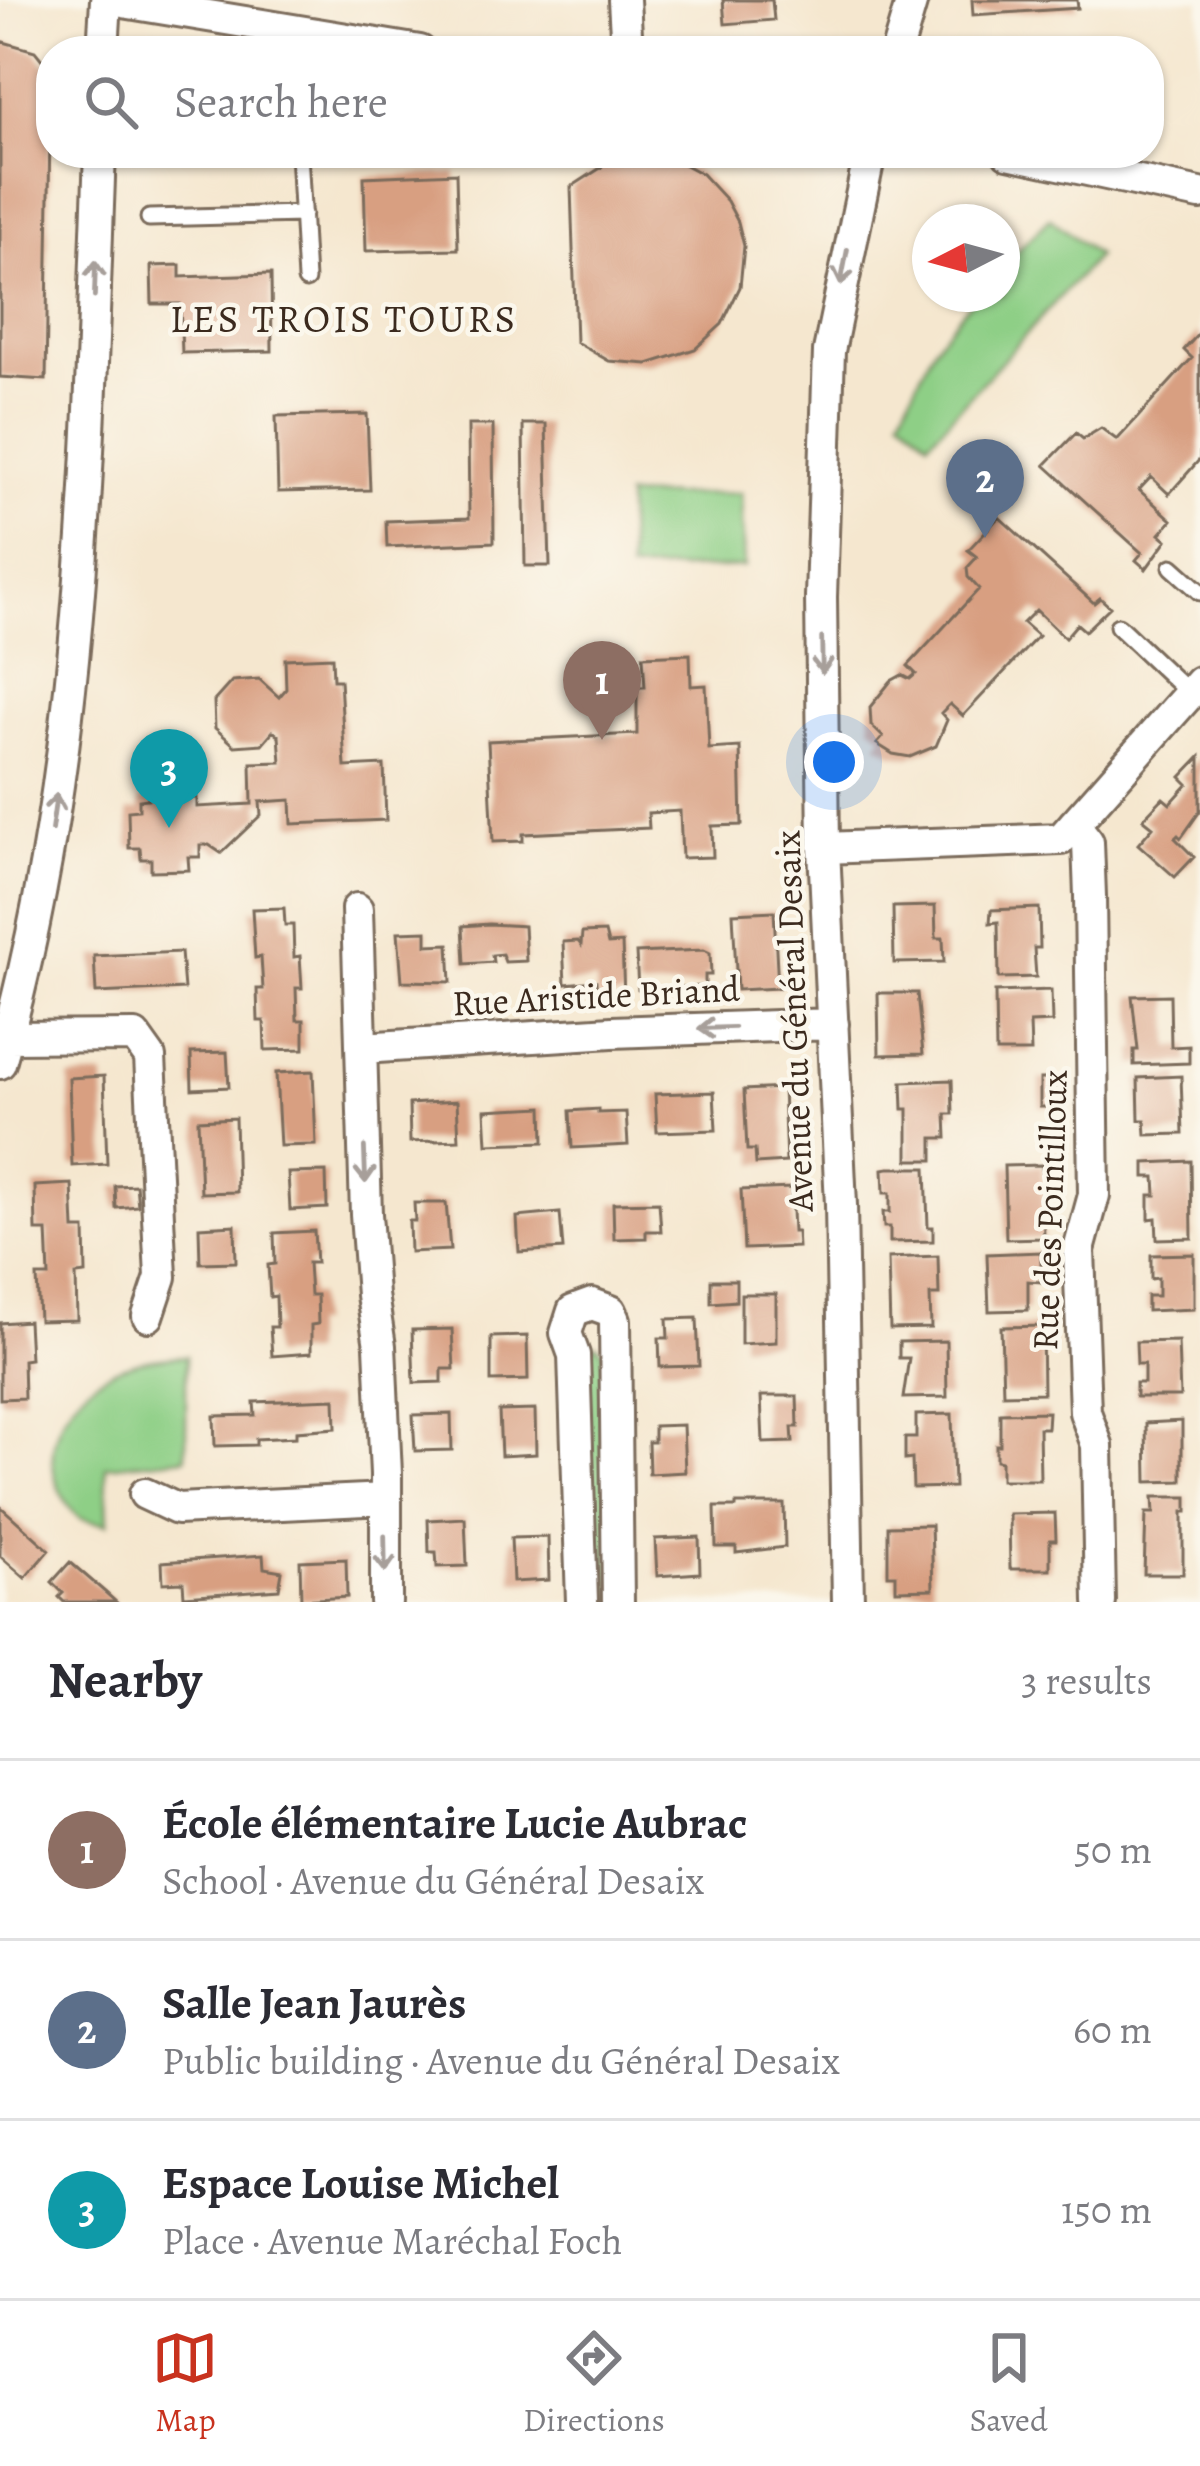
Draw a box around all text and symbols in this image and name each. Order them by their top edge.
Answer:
search box [36,36,1164,168]
icon: search [78,69,144,135]
text: Search here [174,71,388,133]
north arrow [912,204,1020,312]
one-way arrow [832,247,854,286]
one-way arrow [84,260,107,299]
district label: LES TROIS TOURS [170,292,518,345]
pin: 2 [946,439,1024,538]
one-way arrow [810,636,833,675]
pin: 1 [563,641,641,740]
pin: 3 [130,729,208,828]
your location [804,732,864,792]
one-way arrow [43,793,66,832]
street label: Avenue du Général Desaix [762,829,825,1214]
street label: Rue Aristide Briand [451,963,742,1027]
one-way arrow [697,1017,736,1040]
street label: Rue des Pointilloux [1020,1069,1079,1351]
one-way arrow [354,1145,377,1184]
one-way arrow [373,1534,396,1573]
text: Nearby [48,1645,202,1715]
text: 3 results [1021,1654,1152,1707]
text: École élémentaire Lucie Aubrac [162,1792,748,1854]
text: 1 [80,1823,94,1876]
text: 50 m [1074,1823,1152,1876]
text: School · Avenue du Général Desaix [162,1854,704,1907]
text: Salle Jean Jaurès [162,1972,466,2034]
text: 2 [78,2003,96,2056]
text: 60 m [1073,2003,1152,2056]
text: Public building · Avenue du Général Desaix [162,2034,840,2087]
text: Espace Louise Michel [162,2152,559,2214]
text: 3 [79,2183,95,2236]
text: 150 m [1061,2183,1152,2236]
text: Place · Avenue Maréchal Foch [162,2214,622,2267]
tab: Map [152,2325,218,2442]
tab: Directions [523,2325,665,2442]
tab: Saved [969,2325,1048,2442]

